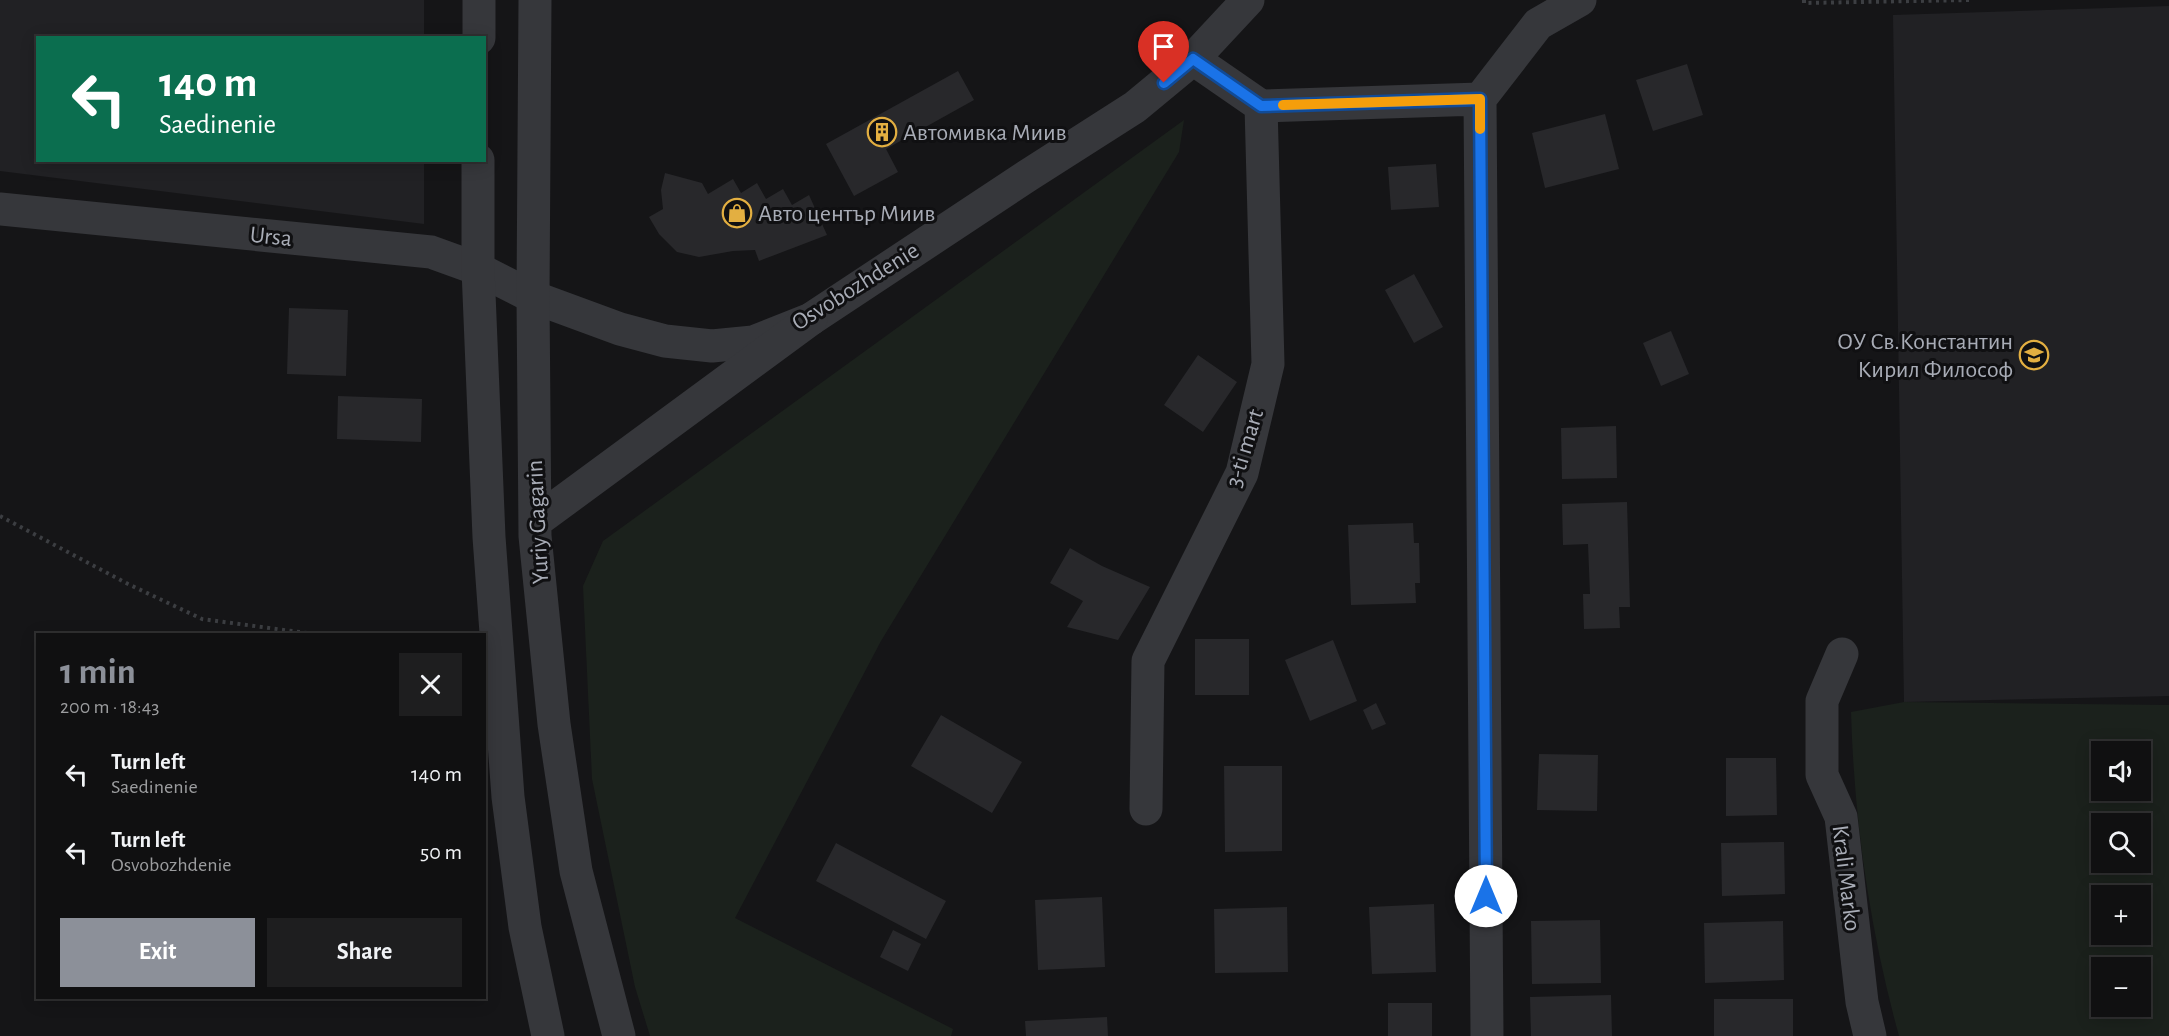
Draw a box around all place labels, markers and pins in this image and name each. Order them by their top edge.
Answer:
pin [1138,21,1189,83]
building icon: Автомивка Миив [866,116,898,148]
place label: Автомивка Миив [903,121,1067,145]
shop icon: Авто център Миив [721,197,753,229]
place label: Авто център Миив [758,202,935,226]
place label: ОУ Св.Константин Кирил Философ [1837,330,2013,382]
school or university icon: ОУ Св.Константин Кирил Философ [2018,339,2050,371]

